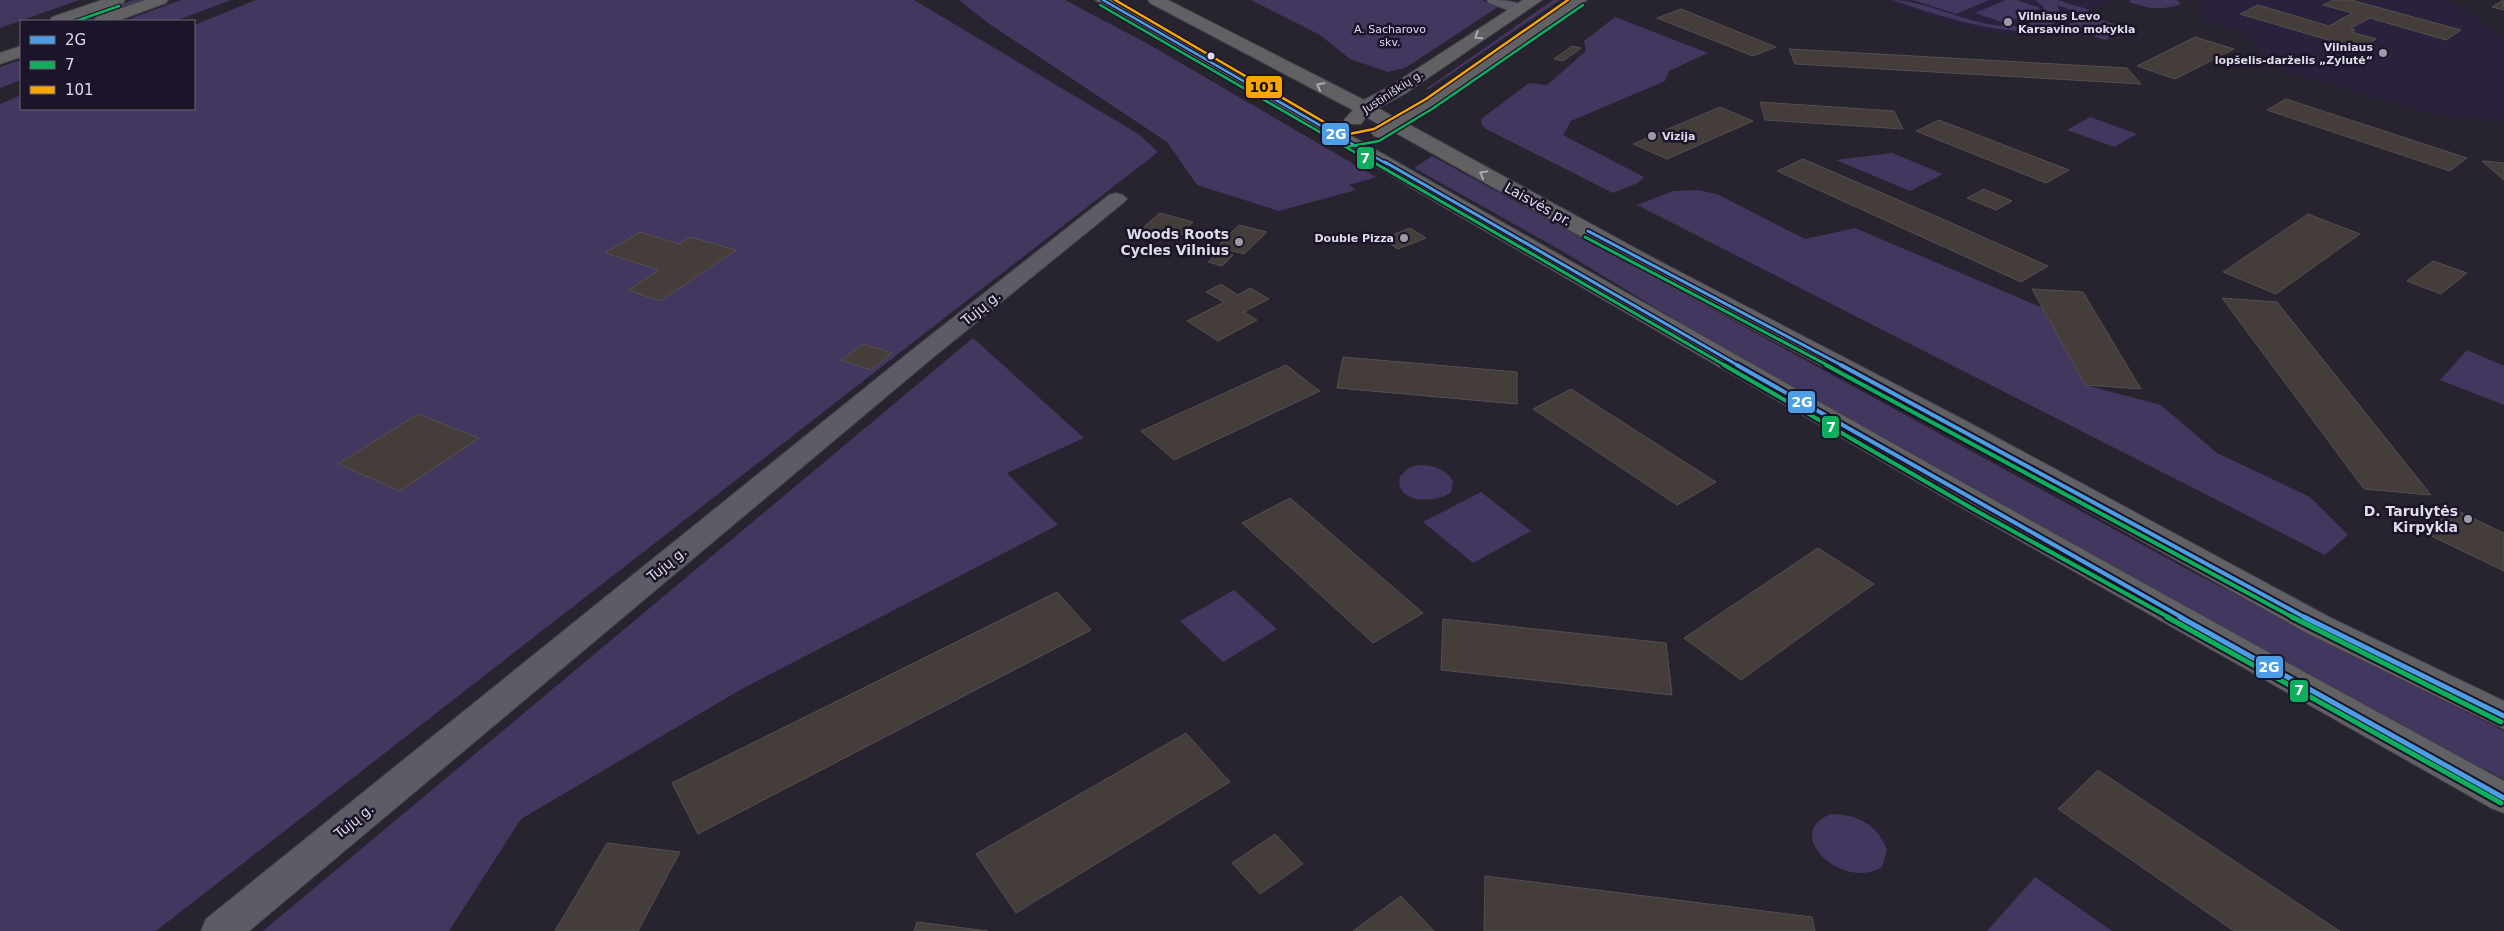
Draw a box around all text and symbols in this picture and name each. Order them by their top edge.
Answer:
place label: Vilniaus Levo Karsavino mokykla [2018,10,2136,36]
marker: Vilniaus Levo Karsavino mokykla [2002,16,2014,28]
legend [20,20,195,110]
park label: A. Sacharovo skv. [1354,23,1426,49]
one-way arrow [1474,30,1484,39]
text: 2G [65,31,86,49]
place label: Vilniaus lopšelis-darželis „Zylutė“ [2215,41,2373,67]
marker: Vilniaus lopšelis-darželis „Zylutė“ [2377,47,2389,59]
unlabelled marker [1206,51,1216,61]
text: 7 [65,56,75,74]
street label: Justiniškių g. [1359,68,1426,117]
line badge: 101 [1245,75,1283,99]
text: 101 [1249,79,1279,95]
text: 101 [65,81,94,99]
one-way arrow [1317,82,1326,92]
line badge: 2G [1321,122,1350,146]
text: 2G [1325,126,1347,142]
marker: Vizija [1646,130,1658,142]
place label: Vizija [1662,130,1695,143]
line badge: 7 [1356,146,1375,170]
text: 7 [1360,150,1370,166]
one-way arrow [1479,171,1488,181]
street label: Laisvės pr. [1502,179,1574,229]
place label: Woods Roots Cycles Vilnius [1121,226,1229,258]
place label: Double Pizza [1314,232,1394,245]
marker: Double Pizza [1398,232,1410,244]
marker: Woods Roots Cycles Vilnius [1233,236,1245,248]
street label: Tujų g. [957,287,1004,329]
line badge: 2G [1787,390,1816,414]
text: 2G [1791,394,1813,410]
line badge: 7 [1821,415,1840,439]
text: 7 [1826,419,1836,435]
place label: D. Tarulytės Kirpykla [2364,503,2458,535]
marker: D. Tarulytės Kirpykla [2462,513,2474,525]
street label: Tujų g. [643,543,690,585]
line badge: 2G [2255,655,2284,679]
text: 2G [2258,659,2280,675]
line badge: 7 [2289,679,2309,703]
text: 7 [2294,682,2304,698]
street label: Tujų g. [330,800,377,842]

